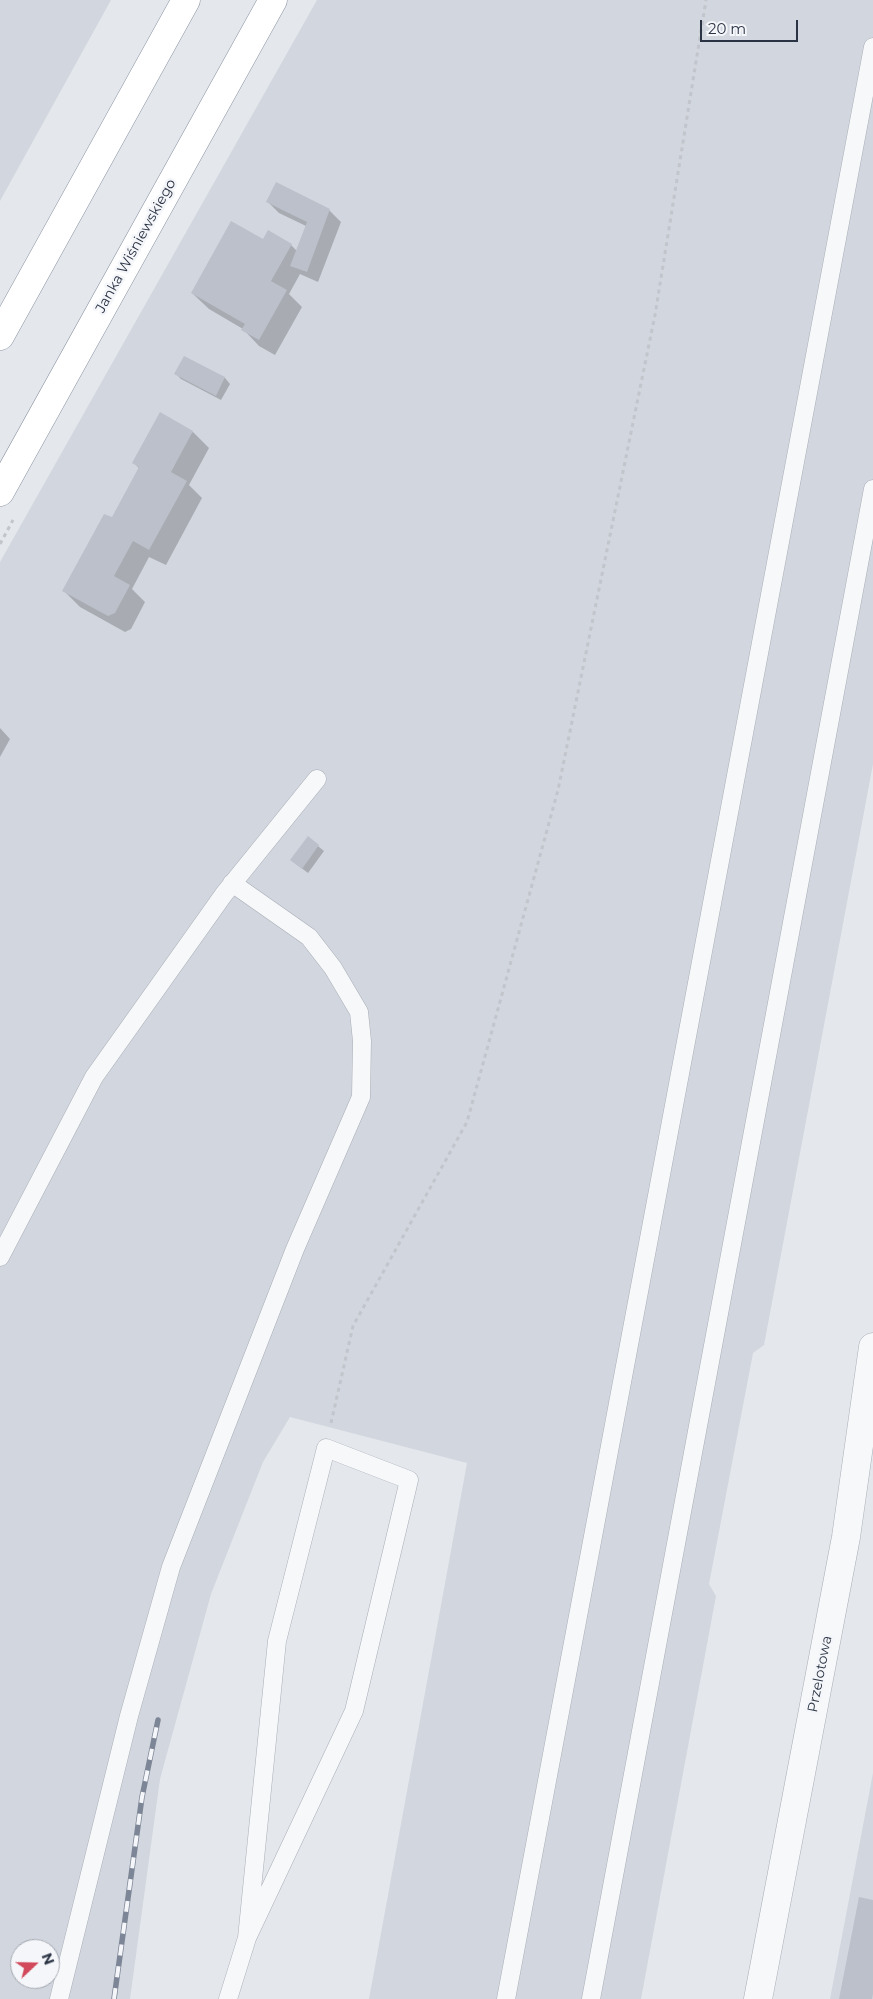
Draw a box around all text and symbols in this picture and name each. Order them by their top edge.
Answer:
scale bar [703,10,800,42]
text: 20 m [708,19,746,38]
street label: Janka Wiśniewskiego [92,176,180,316]
street label: Przelotowa [804,1634,836,1714]
north arrow [10,1939,60,1989]
text: N [38,1950,58,1967]

